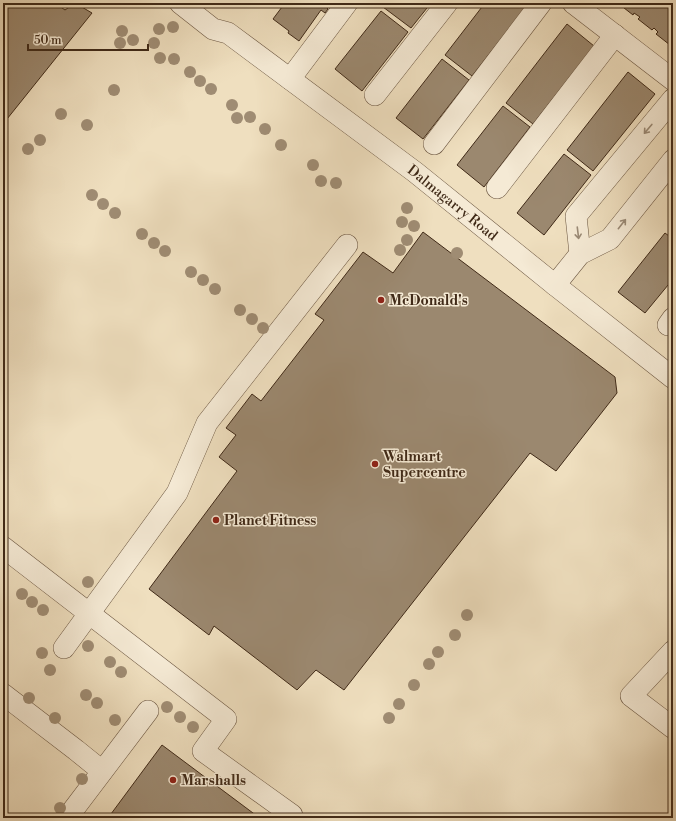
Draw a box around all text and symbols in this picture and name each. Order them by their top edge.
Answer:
scale bar [28,26,148,52]
text: 50 m [34,33,62,48]
one-way arrow [644,123,653,134]
street label: Dalmagarry Road [403,161,501,245]
one-way arrow [618,218,627,229]
one-way arrow [574,226,581,239]
place label: McDonald's [389,292,468,310]
marker: McDonald's [376,295,386,305]
place label: Walmart Supercentre [382,448,466,482]
marker: Walmart Supercentre [370,459,380,469]
place label: Planet Fitness [224,512,316,530]
marker: Planet Fitness [211,515,221,525]
place label: Marshalls [181,772,246,790]
marker: Marshalls [168,775,178,785]

